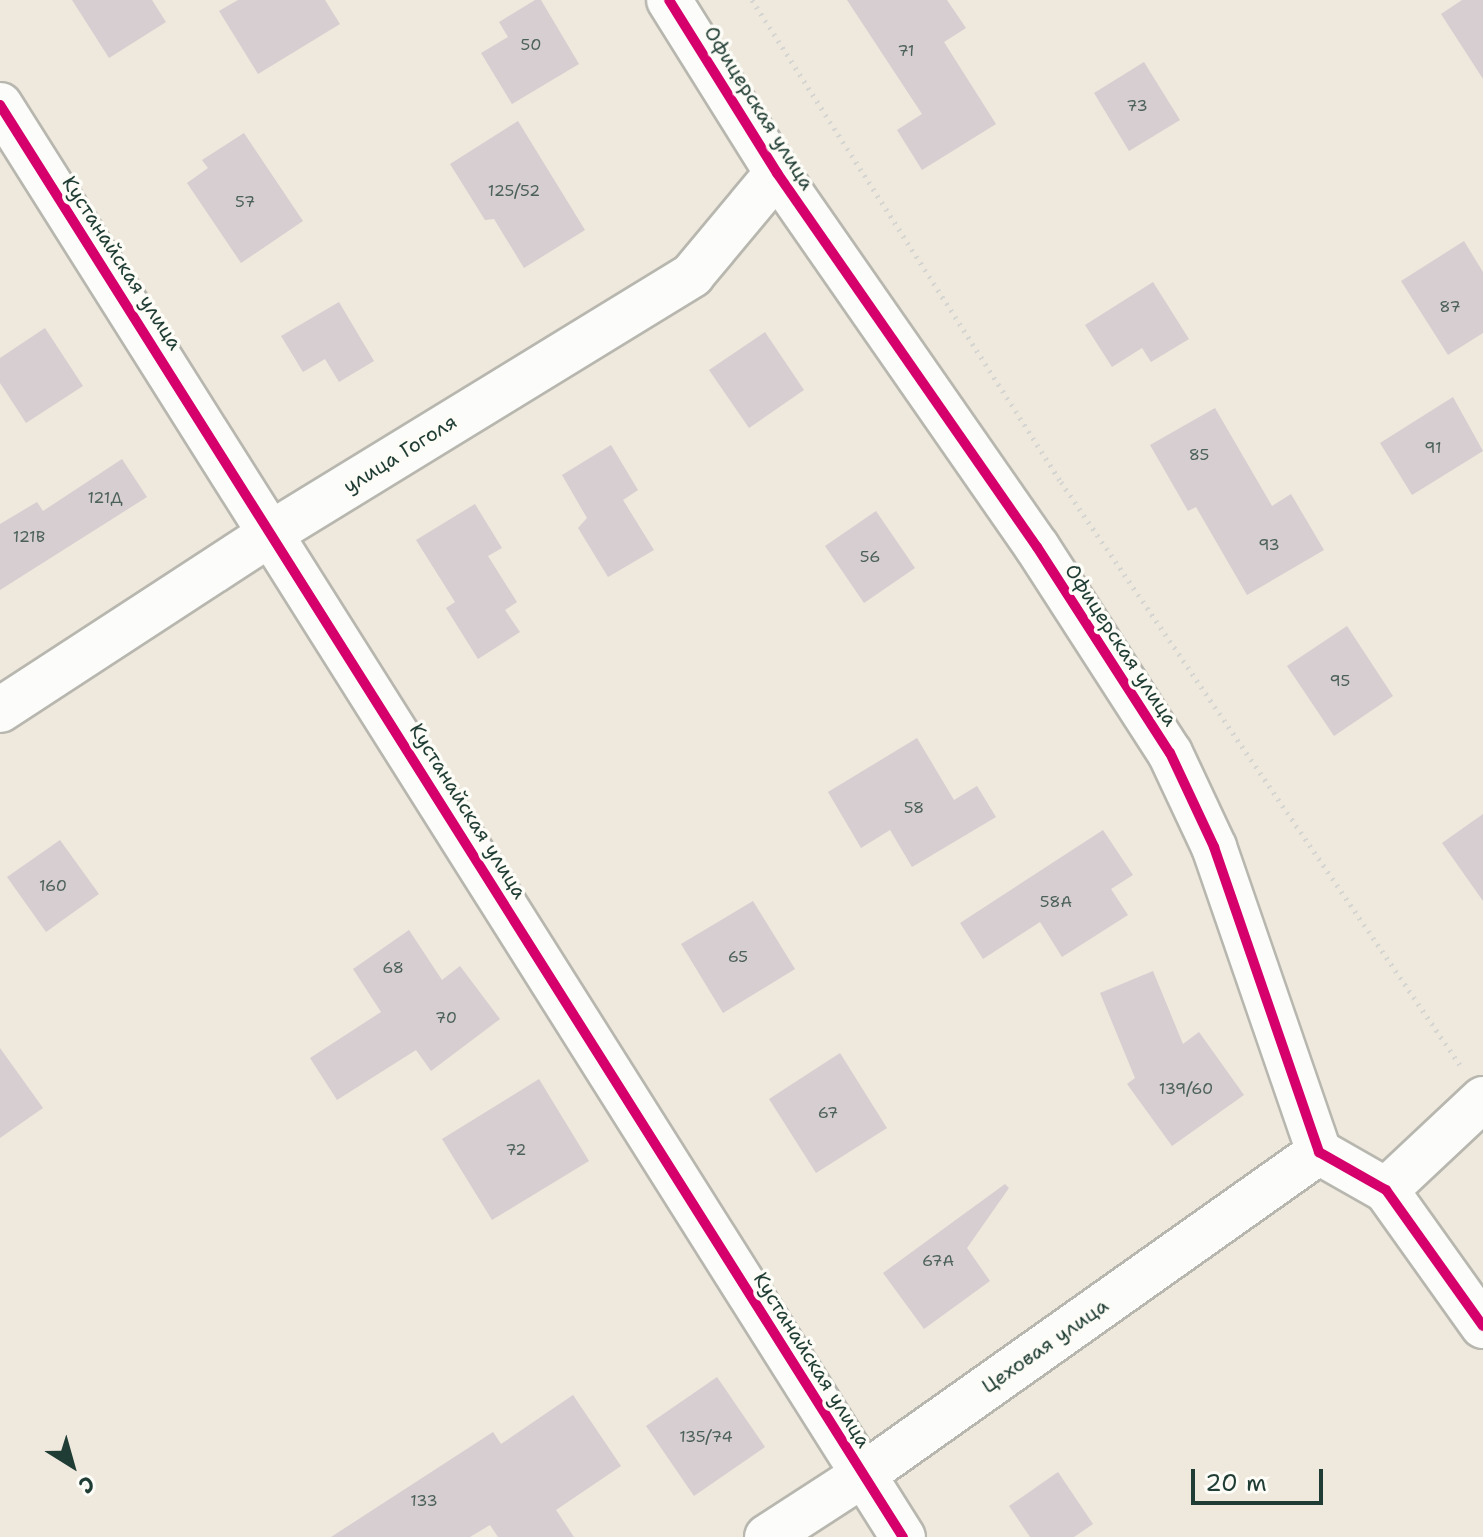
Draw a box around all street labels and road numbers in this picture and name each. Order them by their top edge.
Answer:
street label: Офицерская улица [699,22,819,194]
street label: Кустанайская улица [57,172,187,354]
street label: улица Гоголя [339,410,461,498]
street label: Офицерская улица [1060,559,1182,731]
street label: Кустанайская улица [404,719,532,903]
street label: Кустанайская улица [748,1268,876,1452]
street label: Цеховая улица [977,1293,1113,1399]

